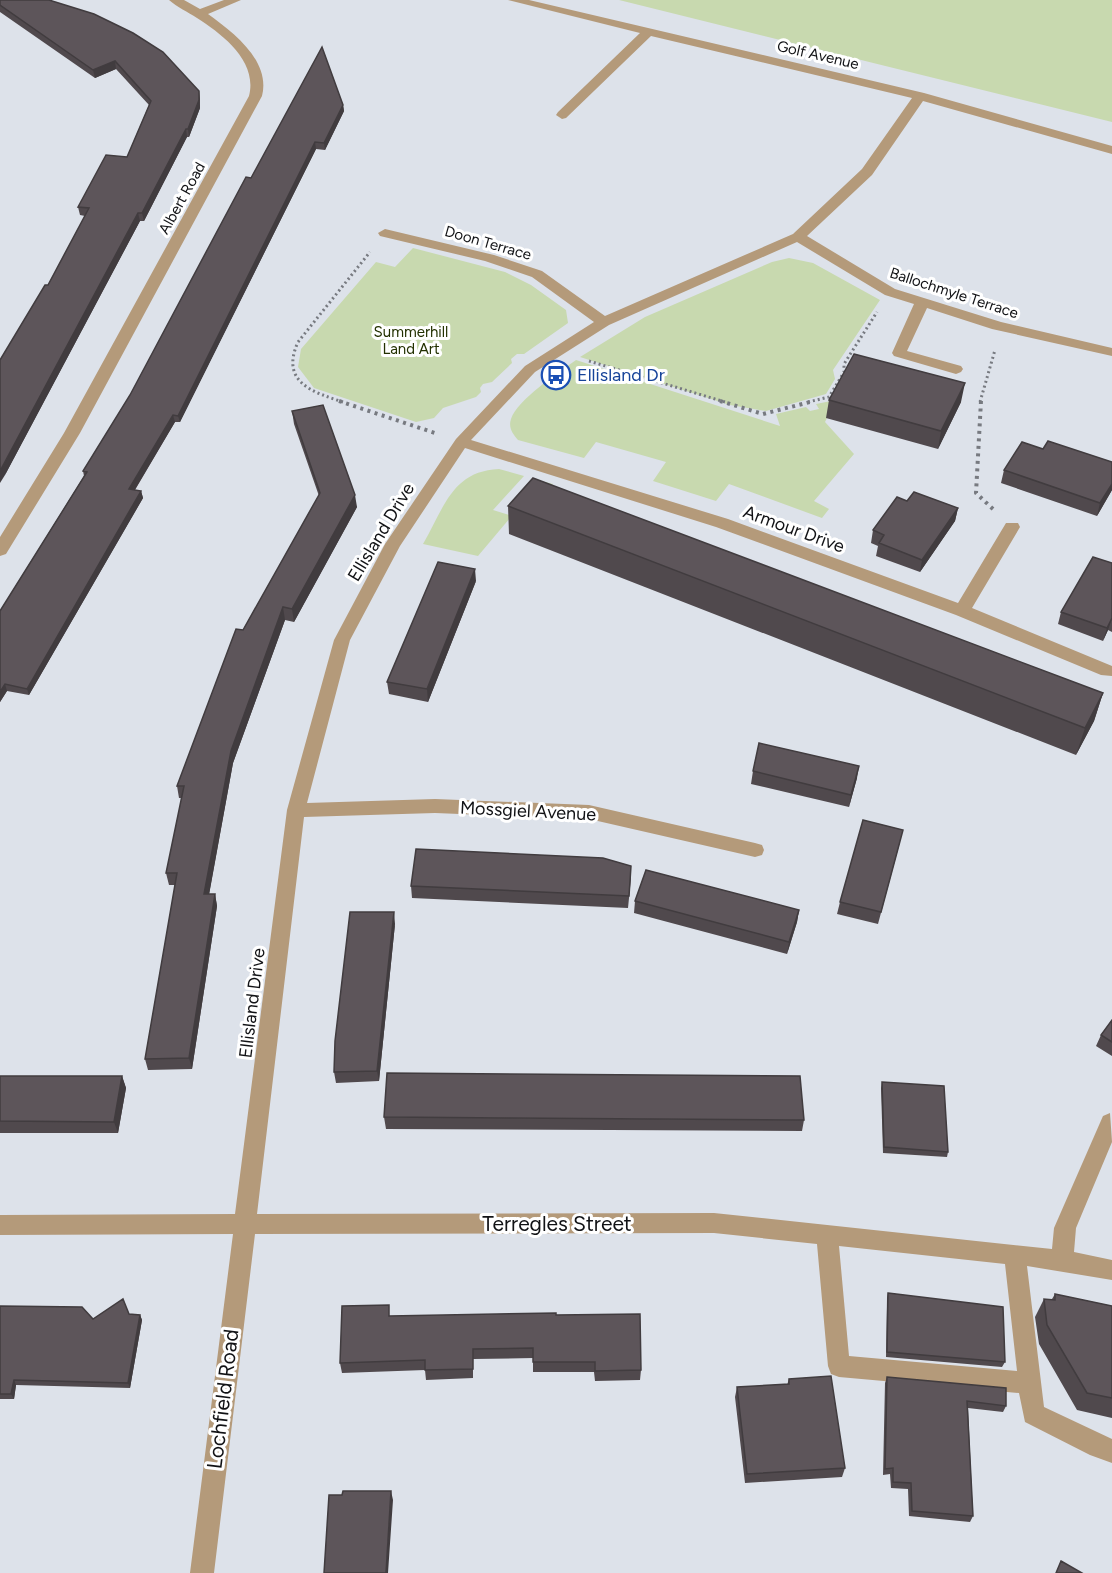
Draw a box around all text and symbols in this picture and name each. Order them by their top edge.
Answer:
street label: Golf Avenue [775,37,861,73]
street label: Albert Road [155,159,209,237]
street label: Doon Terrace [443,222,533,264]
street label: Ballochmyle Terrace [888,264,1020,322]
park label: Summerhill Land Art [374,323,448,358]
bus stop icon: Ellisland Dr [540,359,572,391]
place label: Ellisland Dr [577,364,665,386]
street label: Ellisland Drive [343,479,419,585]
street label: Armour Drive [740,500,848,558]
street label: Mossgiel Avenue [459,796,597,826]
street label: Ellisland Drive [234,946,270,1059]
street label: Terregles Street [482,1211,632,1236]
street label: Lochfield Road [202,1328,243,1470]

